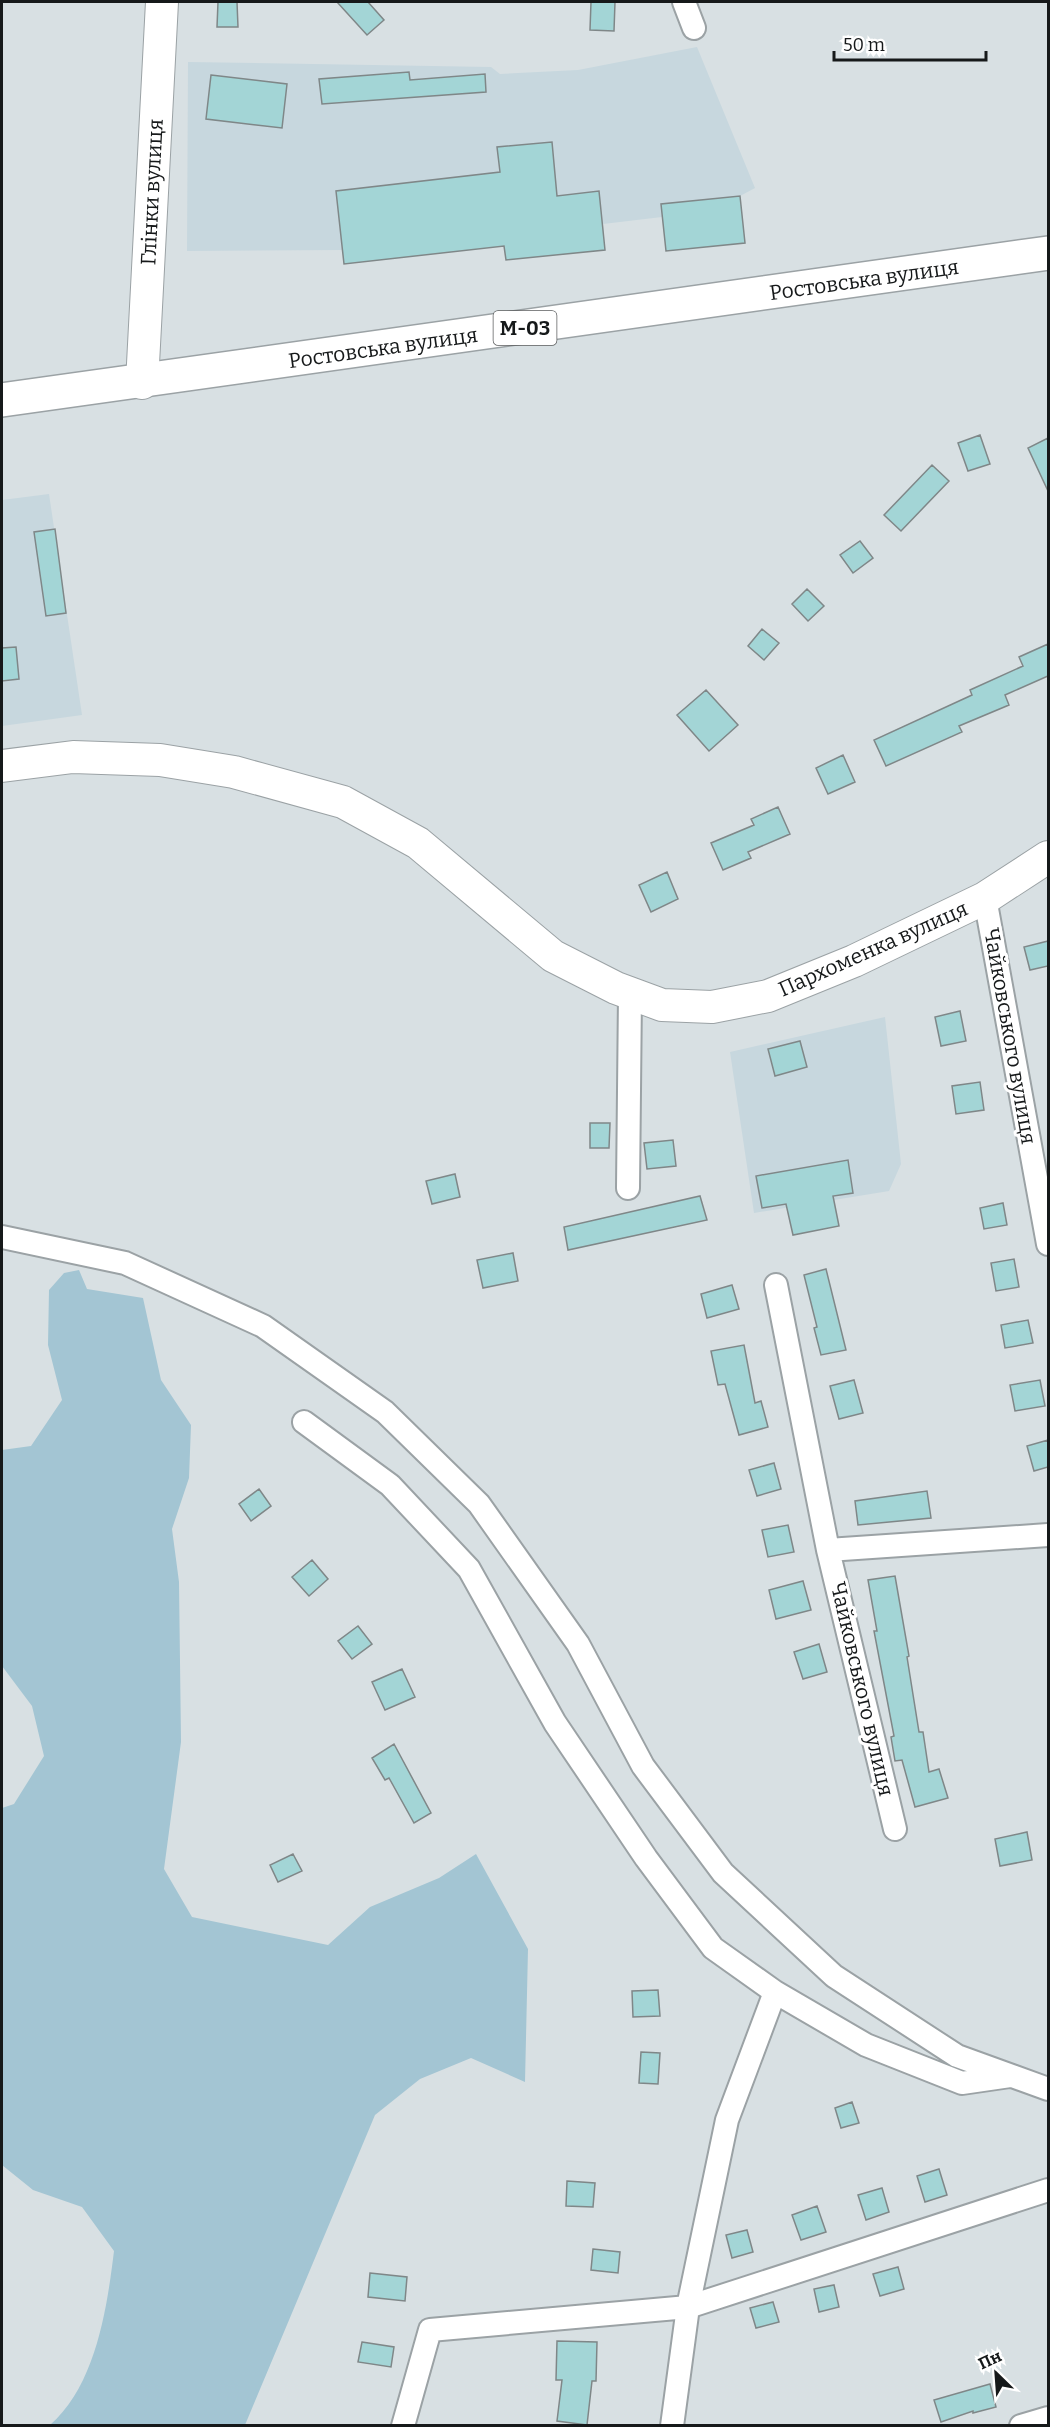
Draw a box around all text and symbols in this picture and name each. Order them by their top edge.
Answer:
scale bar [834,24,986,62]
text: 50 m [843,34,885,56]
street label: Глінки вулиця [135,118,169,266]
street label: Ростовська вулиця [768,254,960,306]
road number: М-03 [494,311,556,345]
street label: Ростовська вулиця [287,322,479,374]
street label: Пархоменка вулиця [774,896,972,1002]
street label: Чайковського вулиця [978,926,1042,1146]
street label: Чайковського вулиця [825,1579,899,1799]
north arrow [966,2343,1026,2403]
text: Пн [975,2346,1005,2373]

